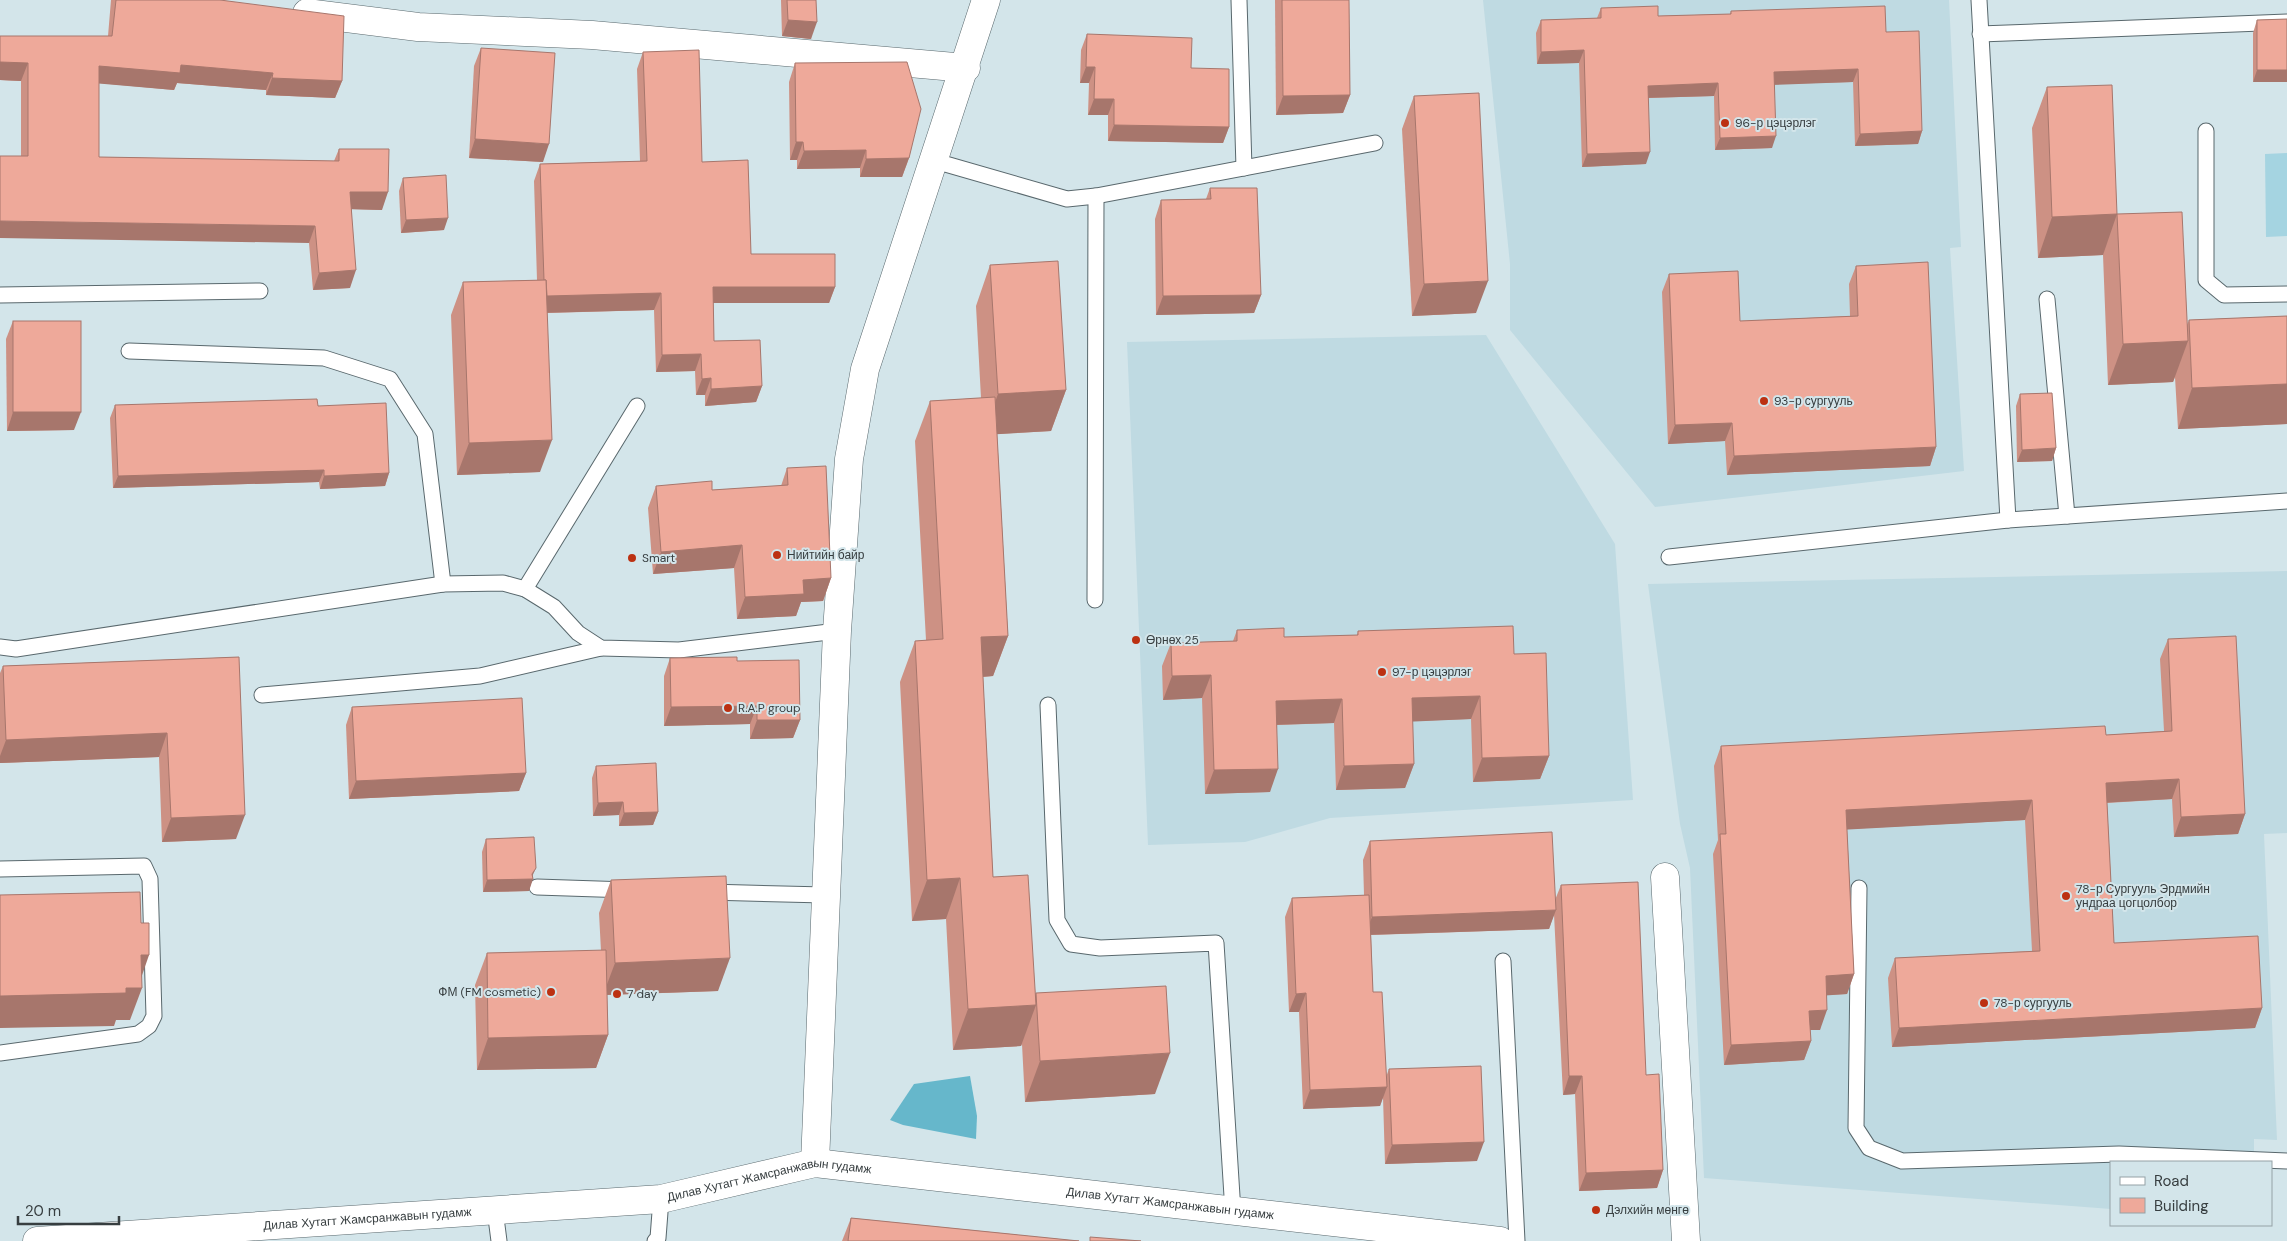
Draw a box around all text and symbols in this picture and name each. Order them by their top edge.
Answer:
place label: 96-р цэцэрлэг [1735,115,1817,131]
marker: 96-р цэцэрлэг [1719,117,1731,129]
place label: 93-р сургууль [1774,393,1853,409]
marker: 93-р сургууль [1758,395,1770,407]
place label: Нийтийн байр [787,547,865,563]
marker: Нийтийн байр [771,549,783,561]
place label: Smart [642,550,676,566]
marker: Smart [626,552,638,564]
place label: Өрнөх 25 [1146,632,1199,648]
marker: Өрнөх 25 [1130,634,1142,646]
place label: 97-р цэцэрлэг [1392,664,1472,680]
marker: 97-р цэцэрлэг [1376,666,1388,678]
place label: R.A.P group [738,700,800,716]
marker: R.A.P group [722,702,734,714]
place label: 78-р Сургууль Эрдмийн ундраа цогцолбор [2076,881,2210,911]
marker: 78-р Сургууль Эрдмийн ундраа цогцолбор [2060,890,2072,902]
place label: ФМ (FM cosmetic) [438,984,541,1000]
marker: ФМ (FM cosmetic) [545,986,557,998]
place label: 7 day [627,986,657,1002]
marker: 7 day [611,988,623,1000]
place label: 78-р сургууль [1994,995,2072,1011]
marker: 78-р сургууль [1978,997,1990,1009]
street label: Дилав Хутагт Жамсранжавын гудамж [665,1155,872,1205]
legend [2110,1161,2272,1226]
text: Road [2154,1171,2189,1191]
street label: Дилав Хутагт Жамсранжавын гудамж [1066,1184,1275,1223]
scale bar [18,1194,119,1226]
text: Building [2154,1196,2209,1216]
text: 20 m [25,1201,61,1221]
place label: Дэлхийн мөнгө [1606,1202,1689,1218]
street label: Дилав Хутагт Жамсранжавын гудамж [263,1204,472,1234]
marker: Дэлхийн мөнгө [1590,1204,1602,1216]

